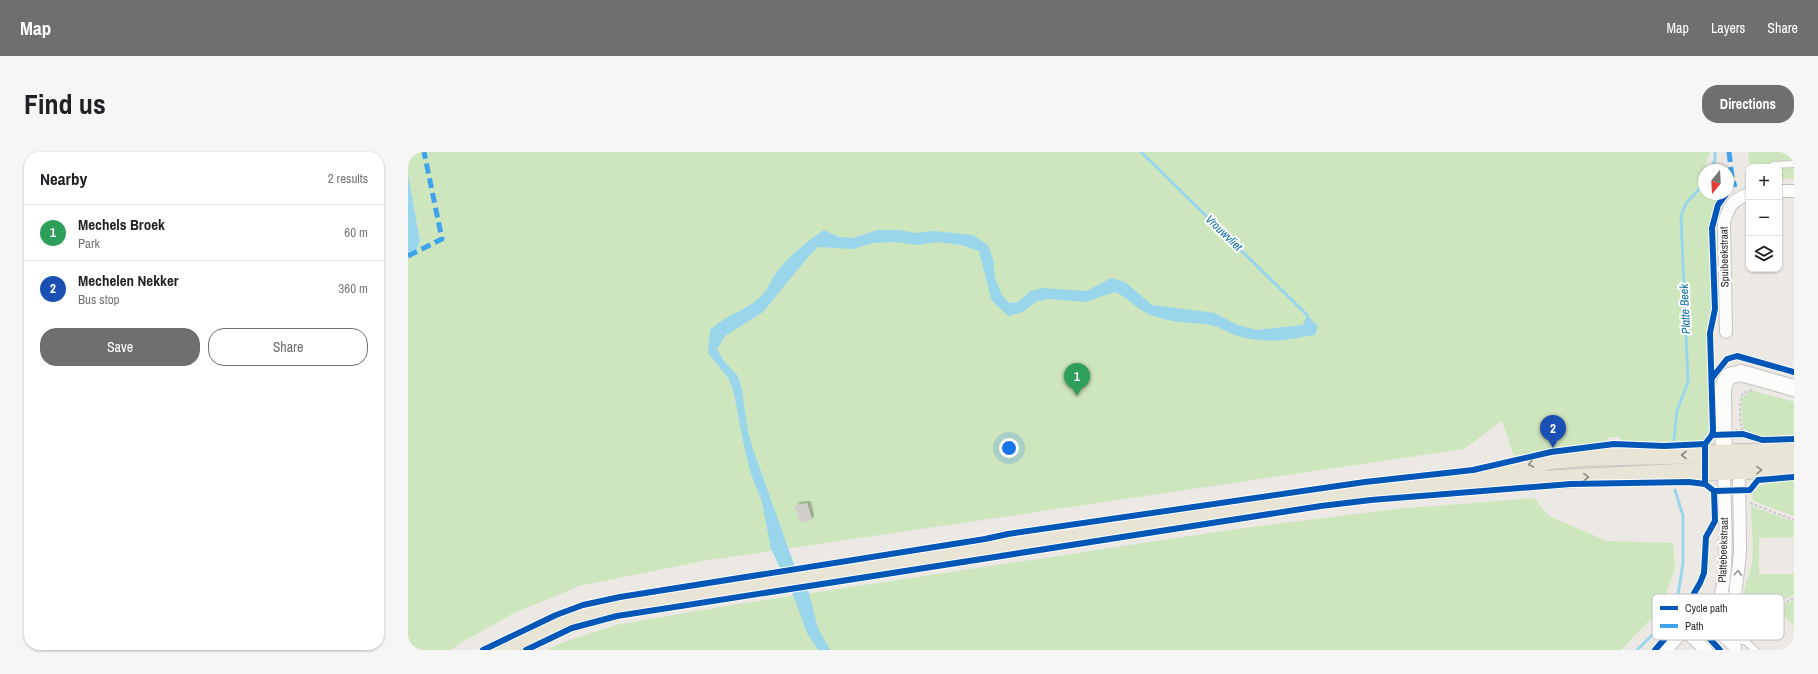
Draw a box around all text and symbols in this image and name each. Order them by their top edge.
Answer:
text: Map [20,15,51,41]
text: Map [1667,19,1689,37]
text: Layers [1711,19,1745,37]
text: Share [1767,19,1798,37]
text: Find us [24,85,106,123]
button: Directions [1702,85,1794,123]
north arrow [1698,164,1734,200]
map controls [1746,164,1782,272]
button: + [1746,164,1782,200]
text: Nearby [40,167,87,190]
text: 2 results [328,170,368,187]
button: − [1746,200,1782,236]
water label: Vrouwvliet [1202,211,1246,255]
text: Mechels Broek [78,214,165,235]
text: 1 [50,224,56,241]
text: 60 m [344,224,368,241]
street label: Spuibeekstraat [1716,226,1732,287]
text: Park [78,235,100,252]
button: layers [1746,236,1782,272]
text: Mechelen Nekker [78,270,179,291]
text: 2 [50,280,56,297]
text: 360 m [338,280,368,297]
water label: Platte Beek [1676,282,1694,335]
text: Bus stop [78,291,119,308]
button: Save [40,328,200,366]
button: Share [208,328,368,366]
pin: 1 [1064,363,1090,396]
pin: 2 [1540,415,1566,448]
your location [999,438,1019,458]
one-way arrow [1681,451,1687,459]
one-way arrow [1528,460,1534,468]
one-way arrow [1756,466,1762,474]
one-way arrow [1583,473,1589,482]
street label: Plattebeekstraat [1715,517,1731,583]
one-way arrow [1734,570,1743,576]
legend [1652,594,1784,640]
text: Cycle path [1685,601,1728,615]
text: Path [1685,619,1704,633]

